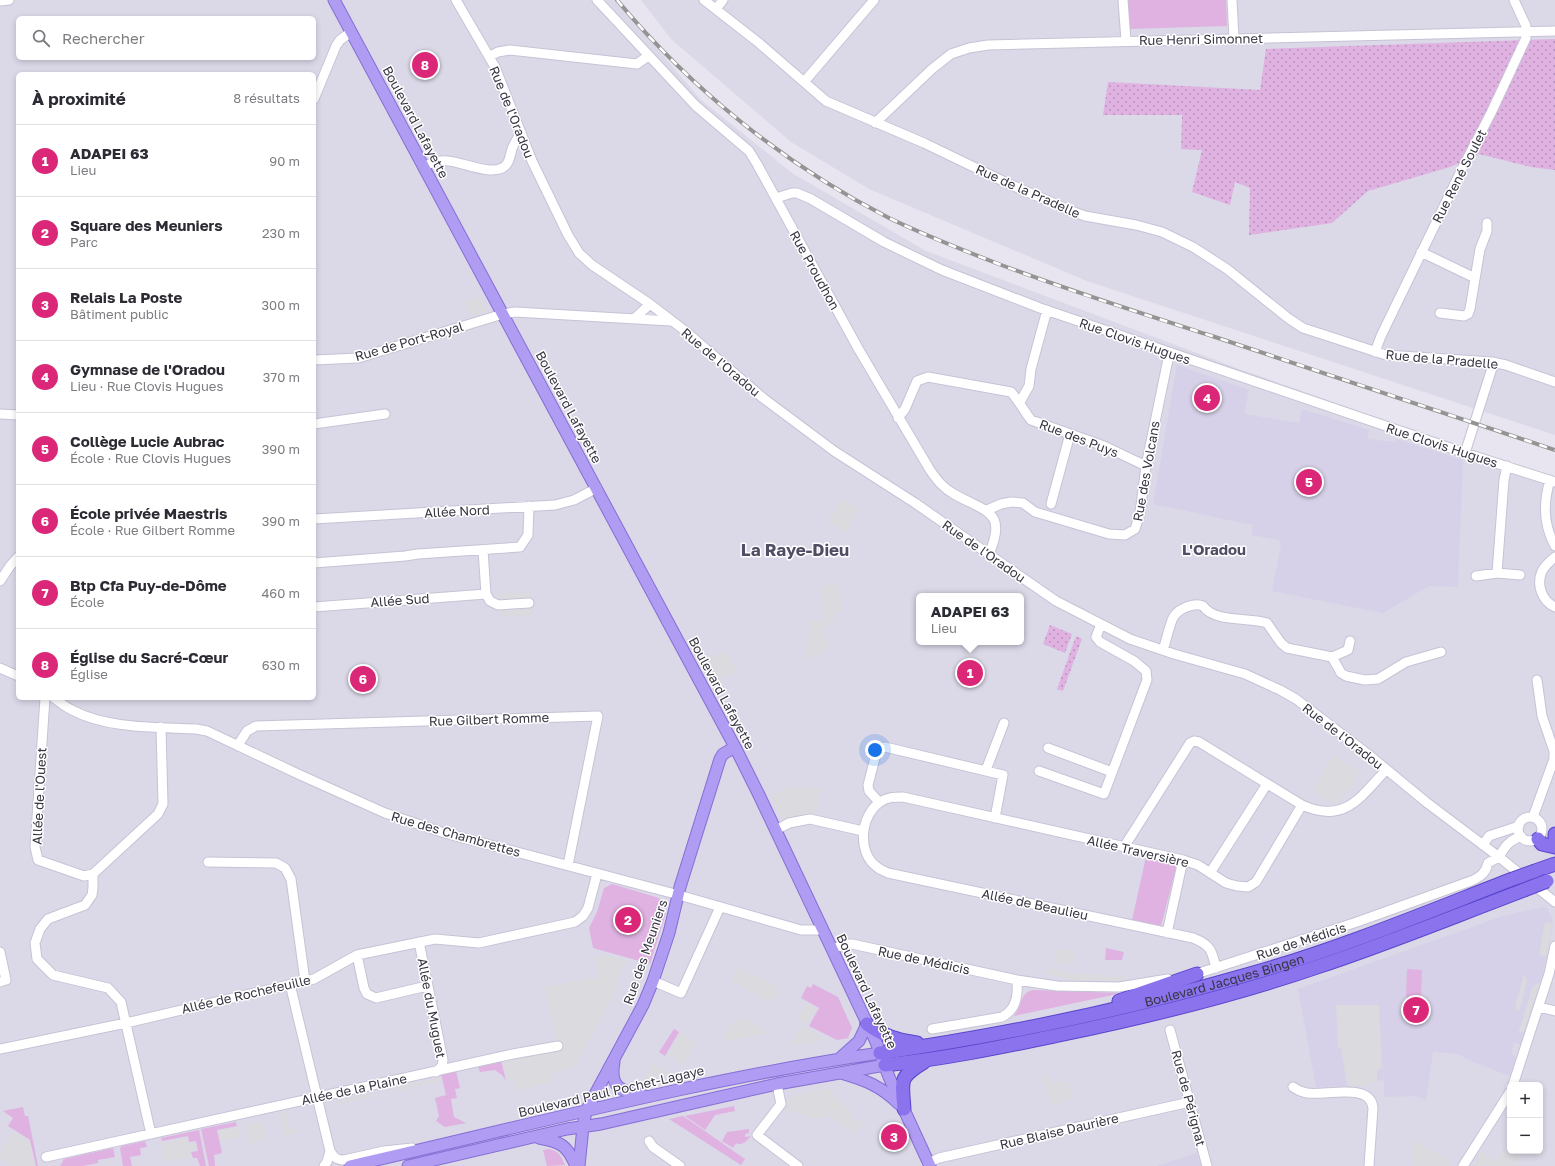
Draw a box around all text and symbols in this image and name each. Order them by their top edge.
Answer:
search box [16,16,316,60]
icon: search [30,27,52,49]
text: Rechercher [62,29,145,47]
street label: Rue Henri Simonnet [1139,30,1263,48]
pin: 8 [412,50,438,80]
street label: Boulevard Lafayette [380,63,452,181]
street label: Rue de l'Oradou [486,64,538,160]
text: À proximité [32,88,126,109]
text: 8 résultats [233,90,300,106]
street label: Rue René Soulet [1428,126,1490,226]
text: ADAPEI 63 [70,144,149,162]
text: 1 [42,153,48,169]
text: 90 m [269,153,300,169]
street label: Rue de la Pradelle [973,161,1083,221]
text: Lieu [70,162,96,178]
text: Square des Meuniers [70,216,223,234]
text: 2 [41,225,49,241]
text: 230 m [262,225,300,241]
street label: Rue Proudhon [787,228,843,312]
text: Parc [70,234,98,250]
text: Relais La Poste [70,288,182,306]
text: 3 [41,297,49,313]
text: 300 m [262,297,300,313]
text: Bâtiment public [70,306,169,322]
street label: Rue Clovis Hugues [1077,314,1193,368]
street label: Rue de Port-Royal [353,318,465,364]
street label: Rue de l'Oradou [678,324,764,400]
street label: Rue de la Pradelle [1385,346,1499,372]
street label: Boulevard Lafayette [533,348,605,466]
text: Gymnase de l'Oradou [70,360,225,378]
text: 4 [41,369,49,385]
text: 370 m [263,369,300,385]
text: Lieu · Rue Clovis Hugues [70,378,223,394]
pin: 4 [1194,383,1220,413]
street label: Rue des Puys [1037,416,1121,460]
street label: Rue des Volcans [1129,419,1163,523]
street label: Rue Clovis Hugues [1384,419,1500,471]
text: Collège Lucie Aubrac [70,432,225,450]
text: 5 [41,441,49,457]
text: 390 m [262,441,300,457]
text: École · Rue Clovis Hugues [70,450,231,466]
pin: 5 [1296,467,1322,497]
street label: Allée Nord [424,501,490,521]
text: École privée Maestris [70,504,227,522]
text: 6 [41,513,49,529]
text: 390 m [262,513,300,529]
street label: Rue de l'Oradou [939,516,1029,586]
text: École · Rue Gilbert Romme [70,522,235,538]
district label: La Raye-Dieu [741,539,849,560]
district label: L'Oradou [1182,540,1246,558]
text: Btp Cfa Puy-de-Dôme [70,576,227,594]
text: 7 [41,585,49,601]
text: 460 m [261,585,300,601]
street label: Allée Sud [370,590,430,610]
popup [916,593,1024,645]
text: École [70,594,104,610]
text: ADAPEI 63 [931,602,1009,620]
text: Lieu [931,620,957,636]
street label: Boulevard Lafayette [686,634,758,752]
text: Église du Sacré-Cœur [70,648,228,666]
text: 8 [41,657,49,673]
text: 630 m [262,657,300,673]
pin: 1 [957,658,983,688]
pin: 6 [350,664,376,694]
text: Église [70,666,108,682]
street label: Rue de l'Oradou [1299,699,1387,773]
street label: Rue Gilbert Romme [429,709,549,729]
your location [865,740,885,760]
street label: Allée de l'Ouest [28,747,50,845]
street label: Rue des Chambrettes [389,808,523,860]
street label: Allée Traversière [1086,832,1190,870]
street label: Allée de Beaulieu [980,885,1090,923]
street label: Rue des Meuniers [619,897,671,1007]
pin: 2 [615,905,641,935]
street label: Rue de Médicis [1254,919,1348,963]
street label: Boulevard Lafayette [833,931,901,1051]
street label: Rue de Médicis [877,942,972,978]
street label: Boulevard Jacques Bingen [1143,950,1306,1010]
street label: Allée du Muguet [414,957,450,1059]
street label: Allée de Rochefeuille [180,971,312,1017]
pin: 7 [1403,995,1429,1025]
street label: Rue de Pérignat [1168,1048,1210,1148]
street label: Boulevard Paul Pochet-Lagaye [516,1062,706,1120]
street label: Allée de la Plaine [300,1070,408,1108]
map controls [1507,1082,1543,1154]
button: + [1507,1082,1543,1118]
street label: Rue Blaise Daurière [998,1110,1120,1152]
button: − [1507,1118,1543,1154]
pin: 3 [881,1122,907,1152]

